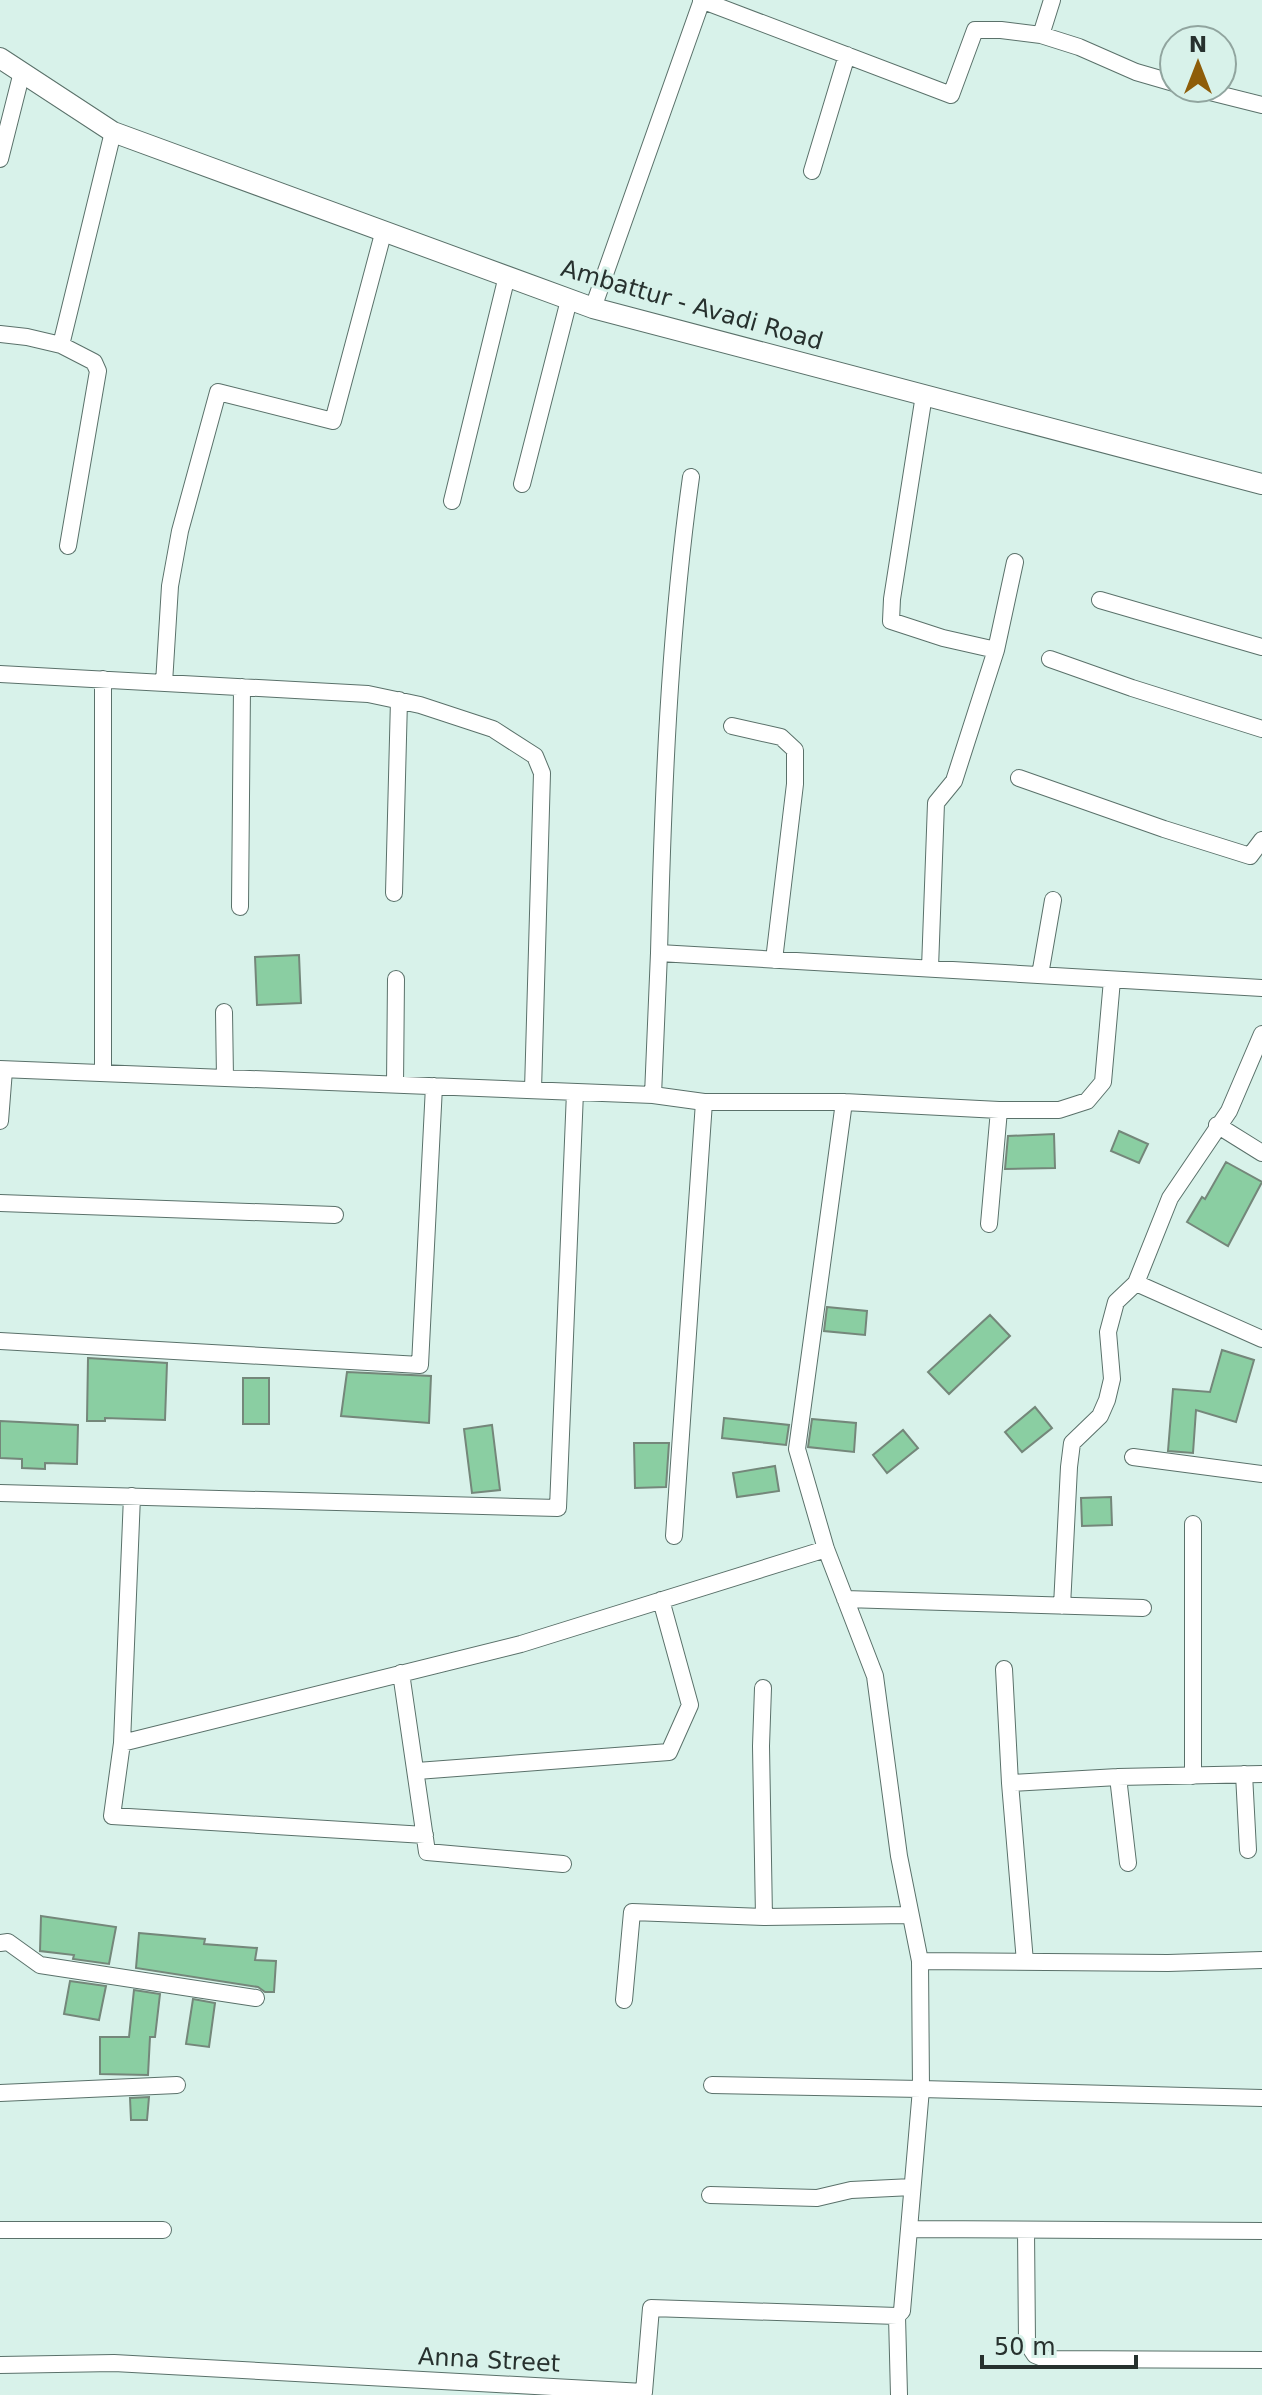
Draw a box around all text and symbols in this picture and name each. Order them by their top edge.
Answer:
north arrow [1158,24,1238,104]
text: N [1189,32,1207,57]
street label: Ambattur - Avadi Road [558,254,826,356]
scale bar [982,2319,1136,2369]
text: 50 m [994,2333,1056,2361]
street label: Anna Street [417,2342,561,2378]

